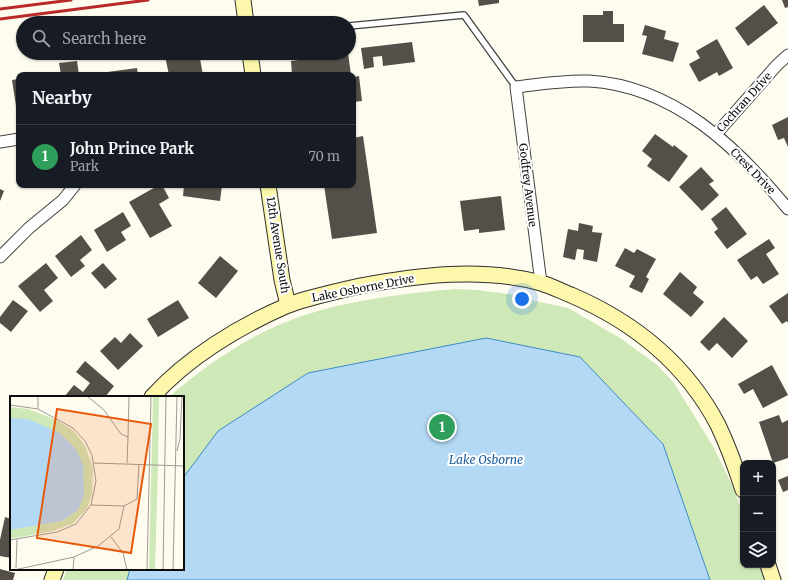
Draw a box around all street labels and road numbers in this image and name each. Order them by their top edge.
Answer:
street label: Cochran Drive [714,69,775,135]
street label: Godfrey Avenue [516,143,540,228]
street label: Crest Drive [728,145,779,197]
street label: 12th Avenue South [263,196,293,295]
street label: Lake Osborne Drive [311,271,416,305]

